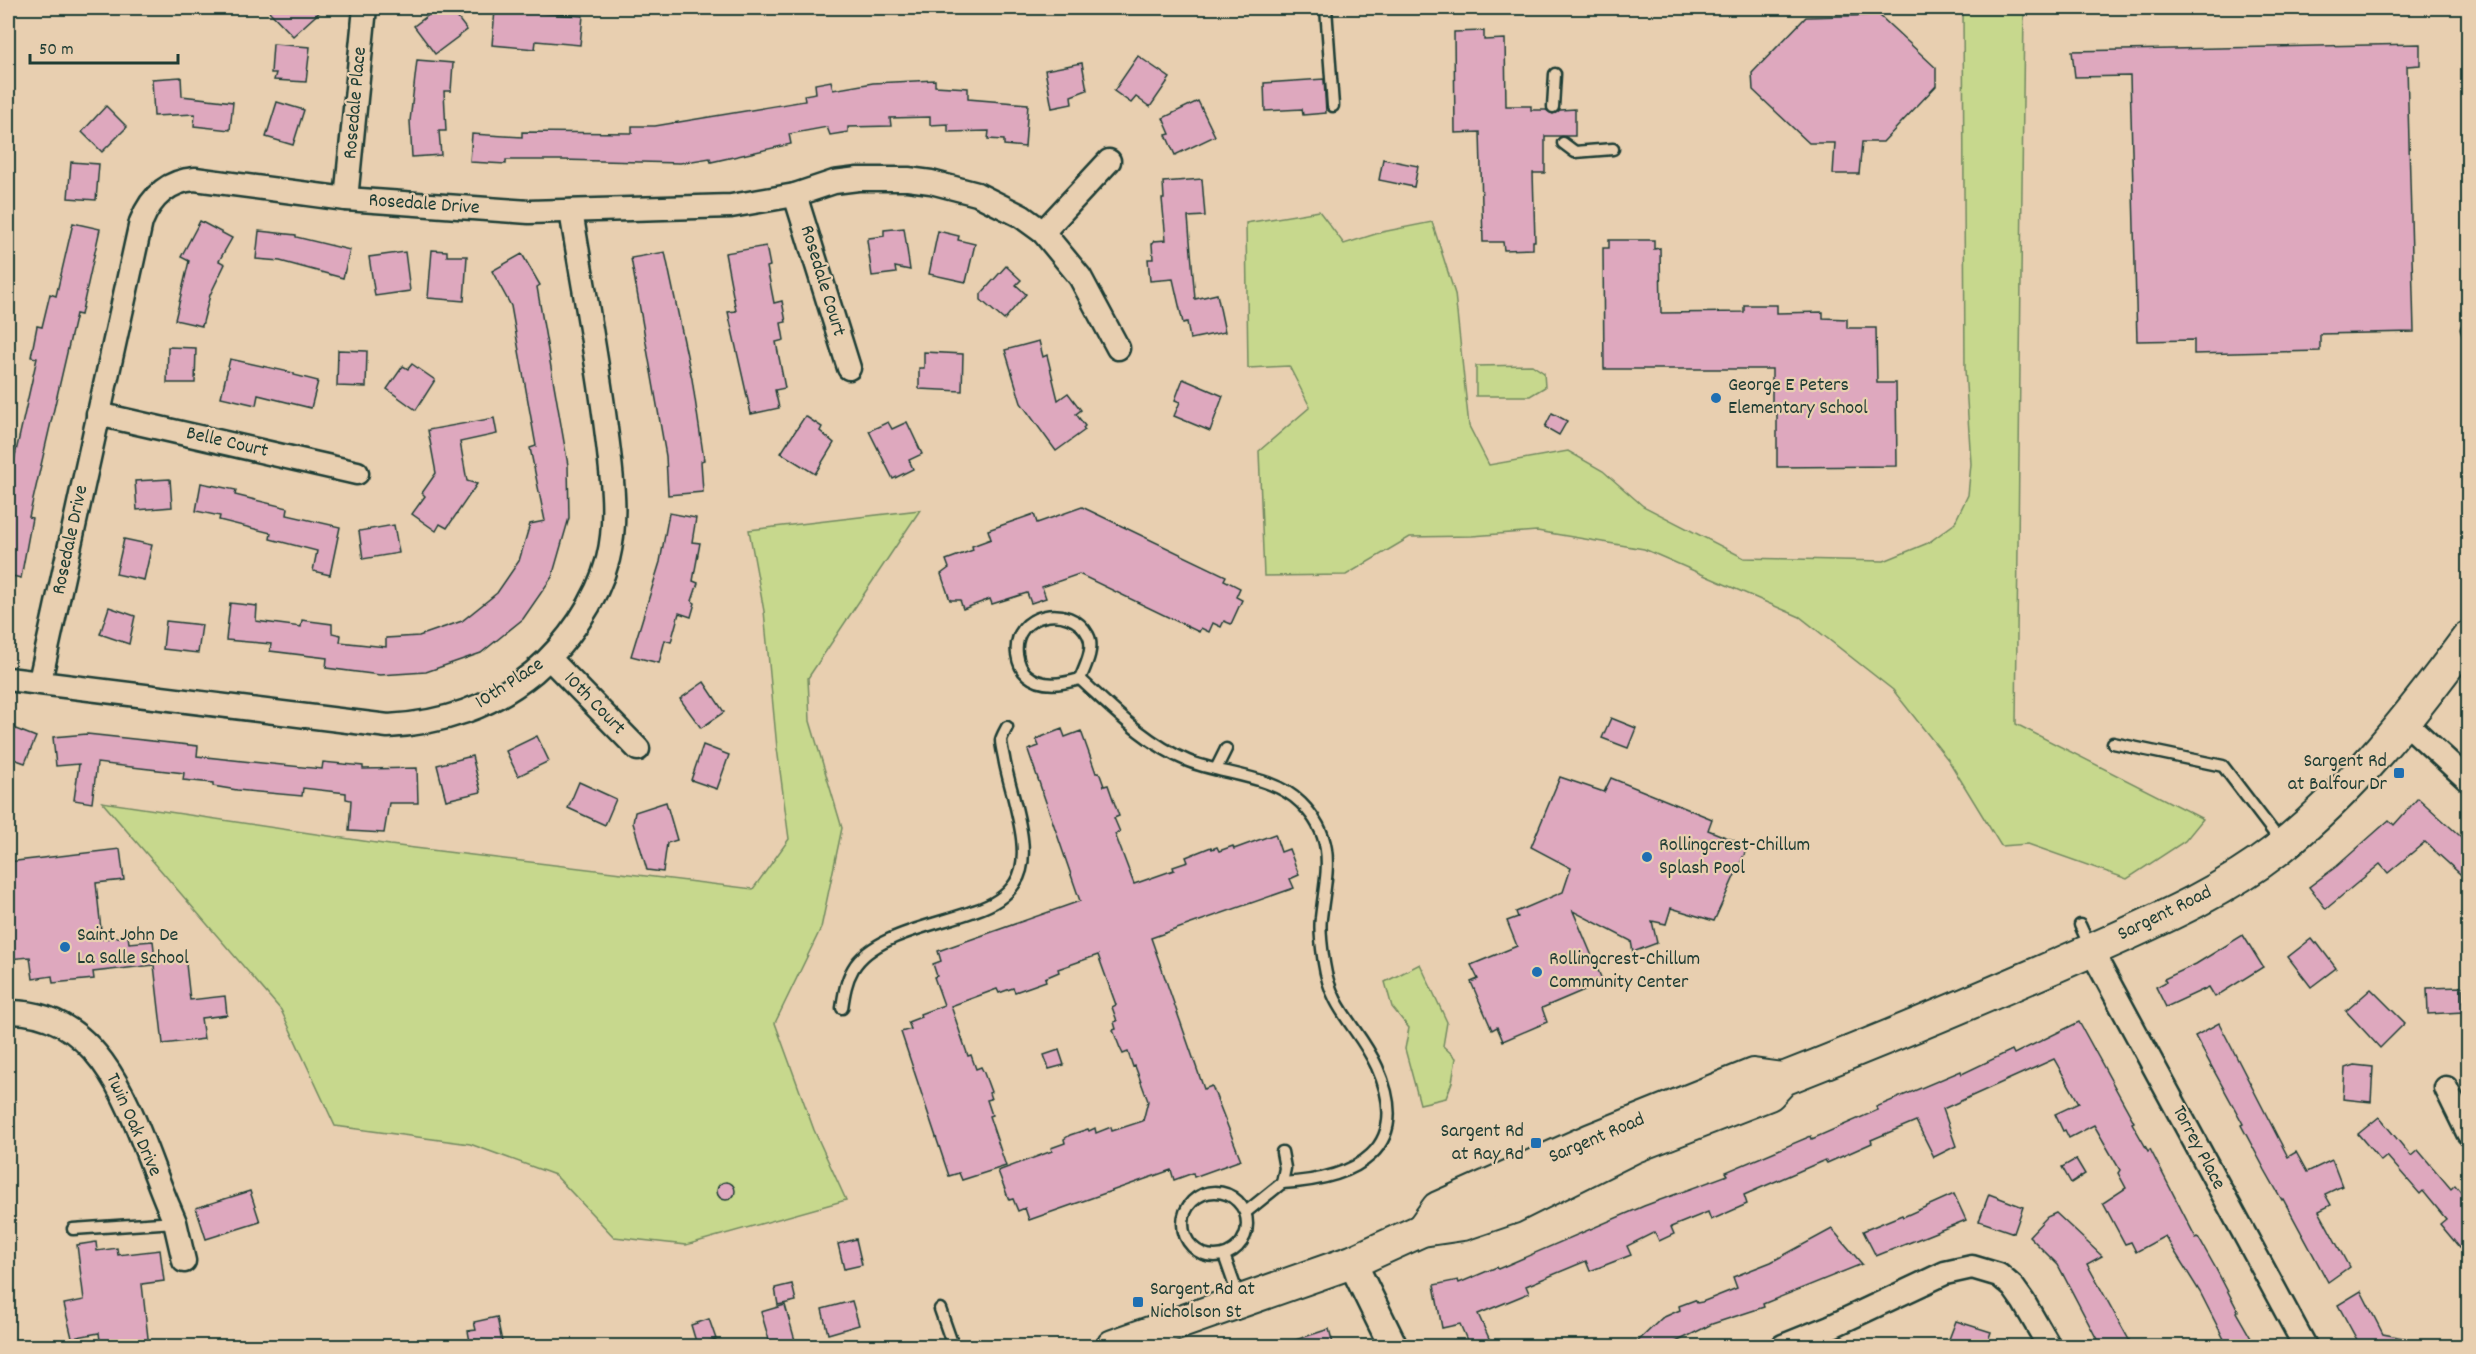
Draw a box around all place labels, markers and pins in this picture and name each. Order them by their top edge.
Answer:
place label: George E Peters Elementary School [1728,372,1868,423]
marker: George E Peters Elementary School [1709,391,1723,405]
place label: Sargent Rd at Balfour Dr [2288,748,2388,799]
marker: Sargent Rd at Balfour Dr [2392,766,2406,780]
place label: Rollingcrest-Chillum Splash Pool [1659,832,1810,883]
marker: Rollingcrest-Chillum Splash Pool [1640,850,1654,864]
place label: Saint John De La Salle School [77,922,189,973]
marker: Saint John De La Salle School [58,940,72,954]
place label: Rollingcrest-Chillum Community Center [1549,946,1700,997]
marker: Rollingcrest-Chillum Community Center [1530,965,1544,979]
place label: Sargent Rd at Ray Rd [1441,1118,1524,1169]
marker: Sargent Rd at Ray Rd [1529,1136,1543,1150]
place label: Sargent Rd at Nicholson St [1150,1276,1255,1327]
marker: Sargent Rd at Nicholson St [1131,1295,1145,1309]

